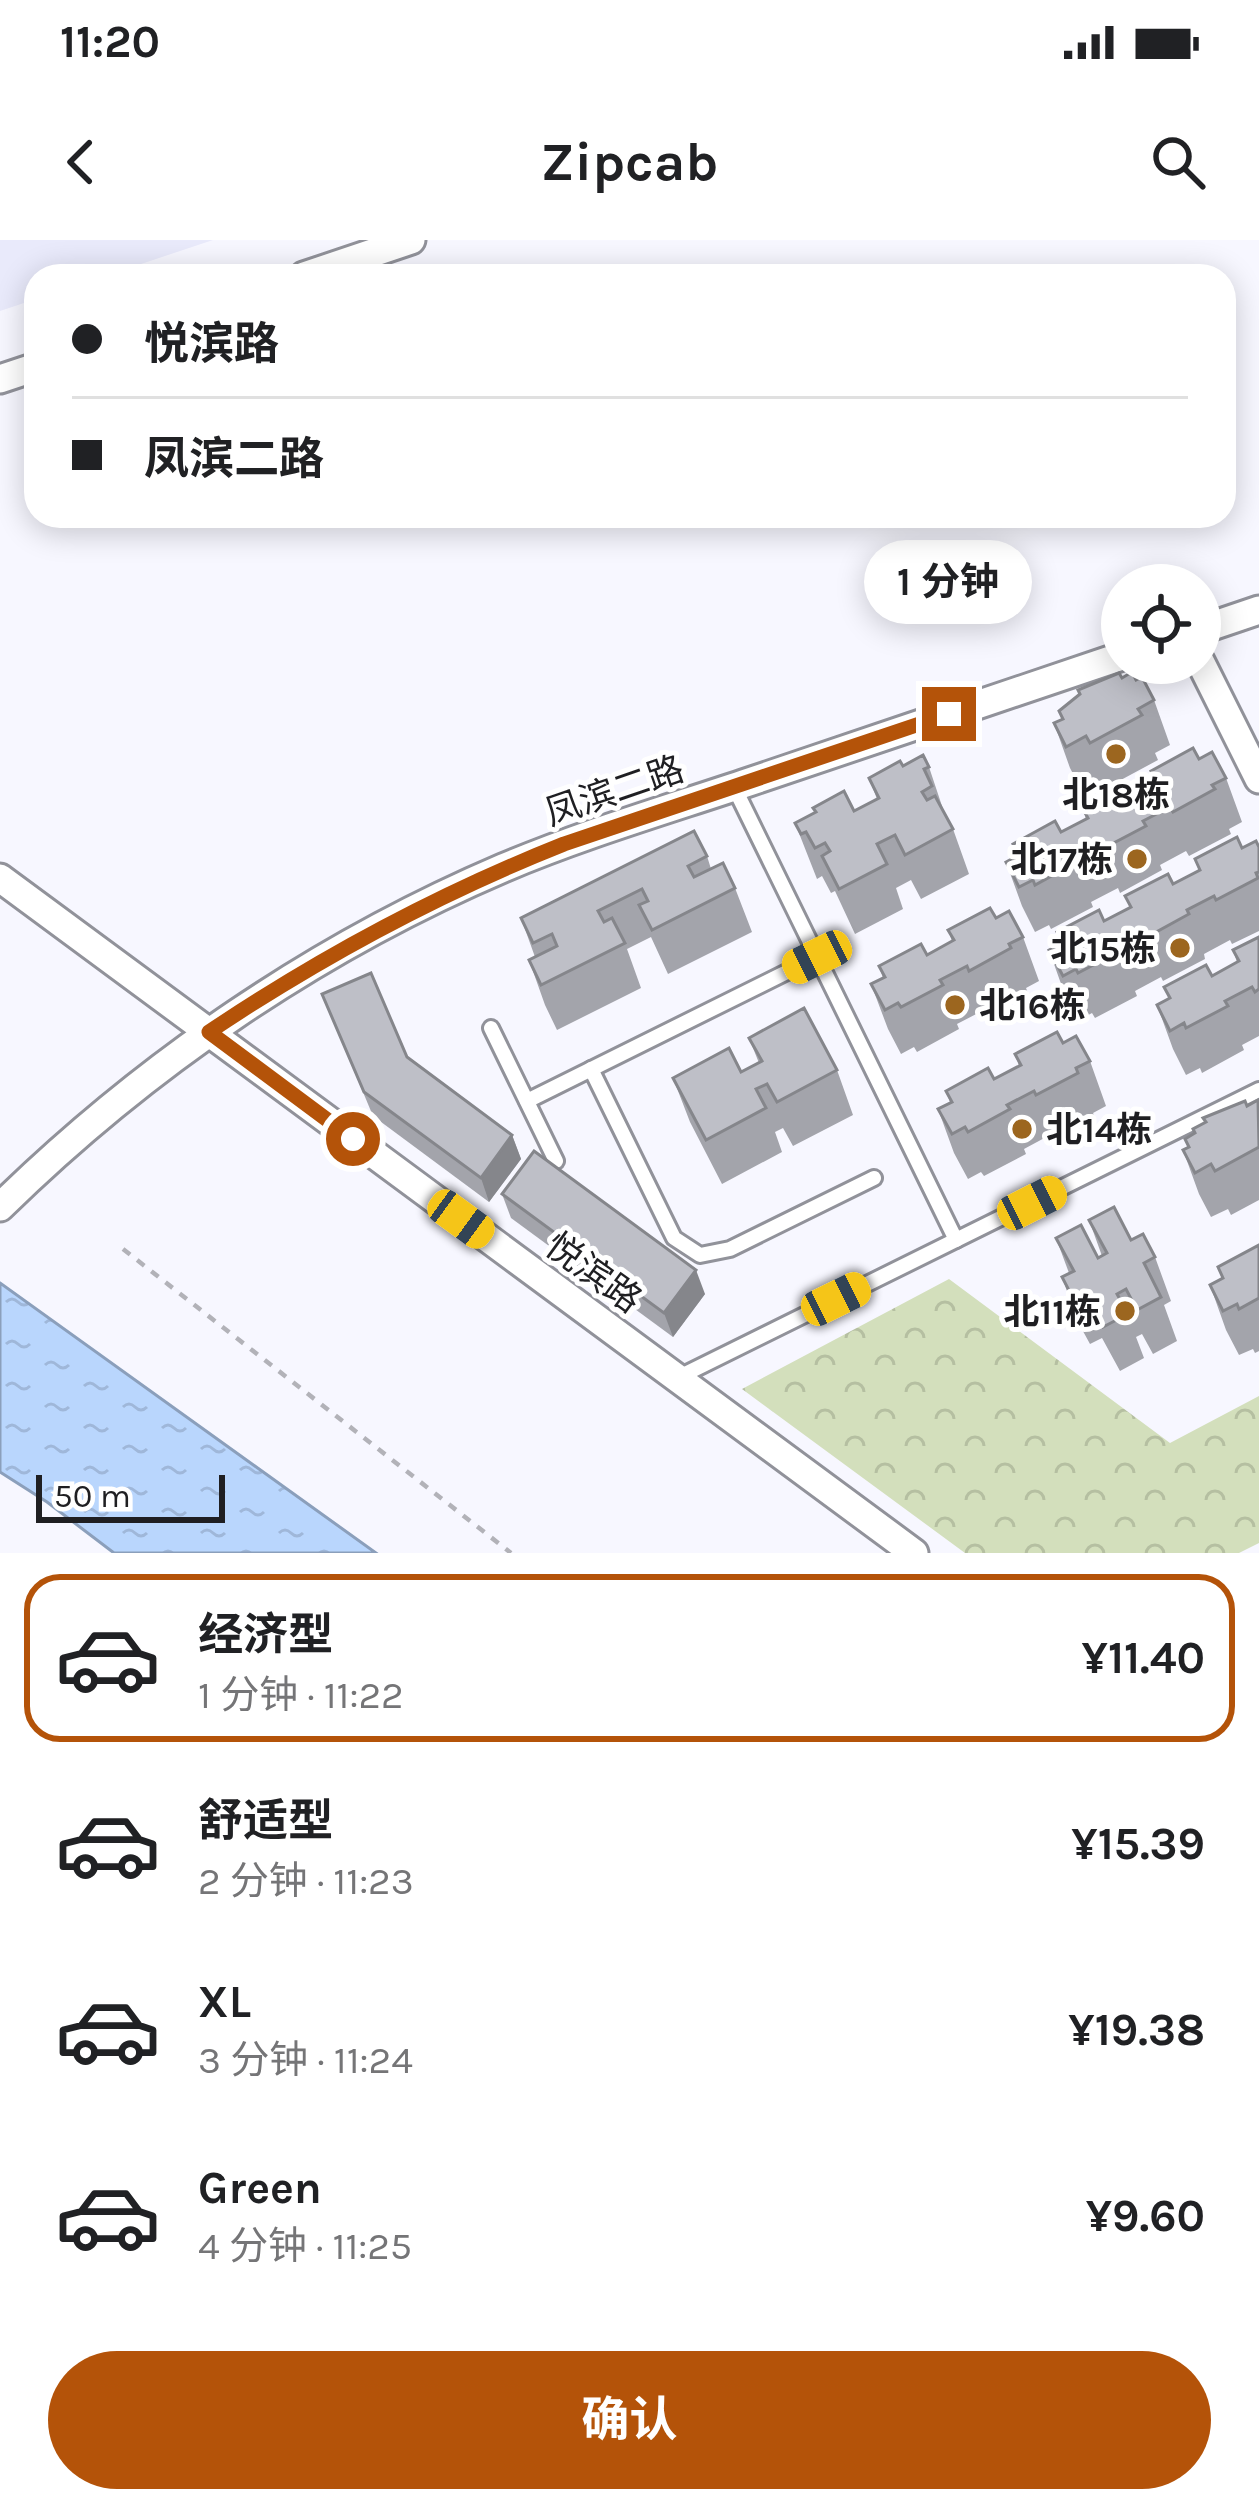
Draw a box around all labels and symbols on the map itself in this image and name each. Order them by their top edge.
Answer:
callout: 1 分钟 [865,540,1033,624]
route end [922,687,976,741]
marker: 北18栋 [1103,741,1129,767]
street label: 凤滨二路 [539,748,689,834]
place label: 北18栋 [1062,774,1170,816]
place label: 北17栋 [1010,839,1113,881]
marker: 北17栋 [1124,846,1150,872]
car [777,925,857,989]
place label: 北15栋 [1050,928,1156,970]
marker: 北15栋 [1167,935,1193,961]
place label: 北16栋 [979,985,1086,1027]
marker: 北16栋 [942,992,968,1018]
place label: 北14栋 [1046,1109,1152,1151]
route start [326,1112,380,1166]
marker: 北14栋 [1009,1116,1035,1142]
car [992,1171,1072,1235]
car [421,1183,501,1255]
street label: 悦滨路 [537,1224,649,1322]
car [796,1267,876,1331]
place label: 北11栋 [1003,1291,1101,1333]
marker: 北11栋 [1112,1298,1138,1324]
scale bar [36,1469,225,1522]

